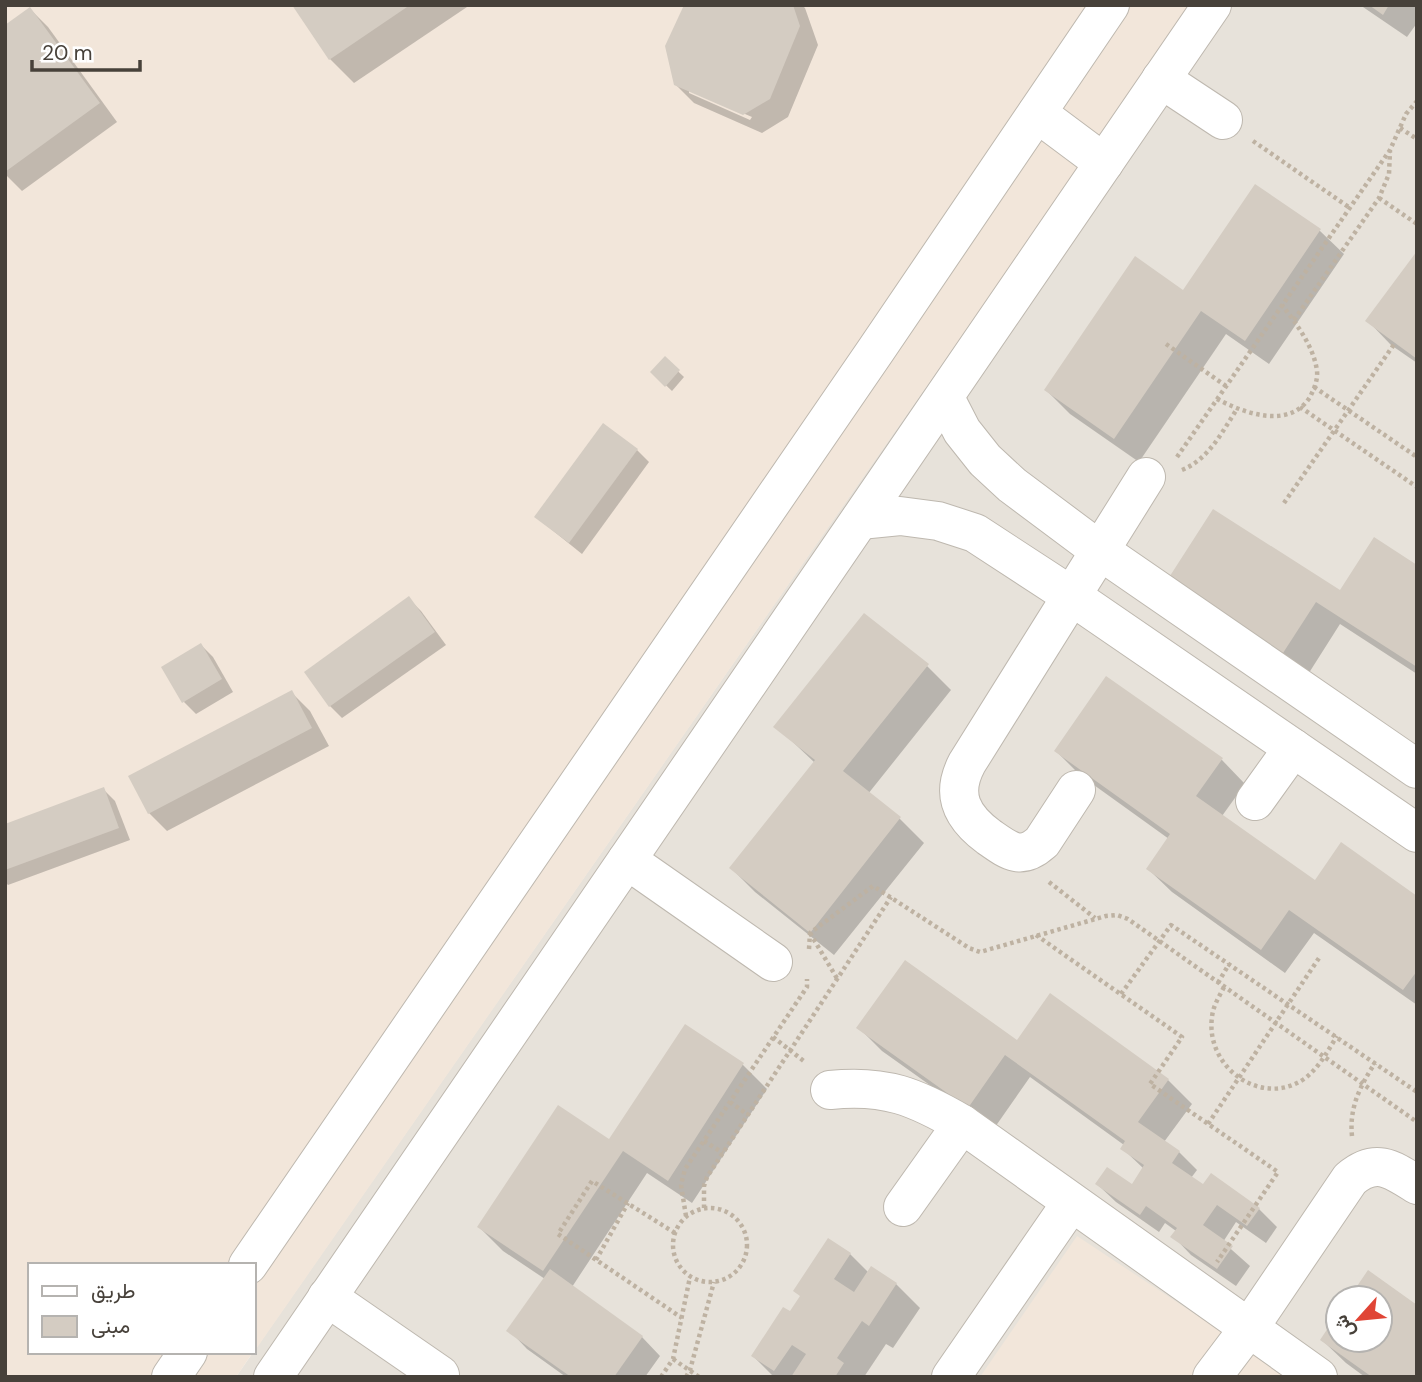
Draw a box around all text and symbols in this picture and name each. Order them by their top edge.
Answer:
scale bar [32,28,140,72]
text: 20 m [42,39,93,67]
legend [28,1263,256,1354]
text: طريق [91,1277,136,1305]
north arrow [1324,1284,1394,1354]
text: ش [1328,1310,1361,1342]
text: مبنى [91,1312,130,1340]

